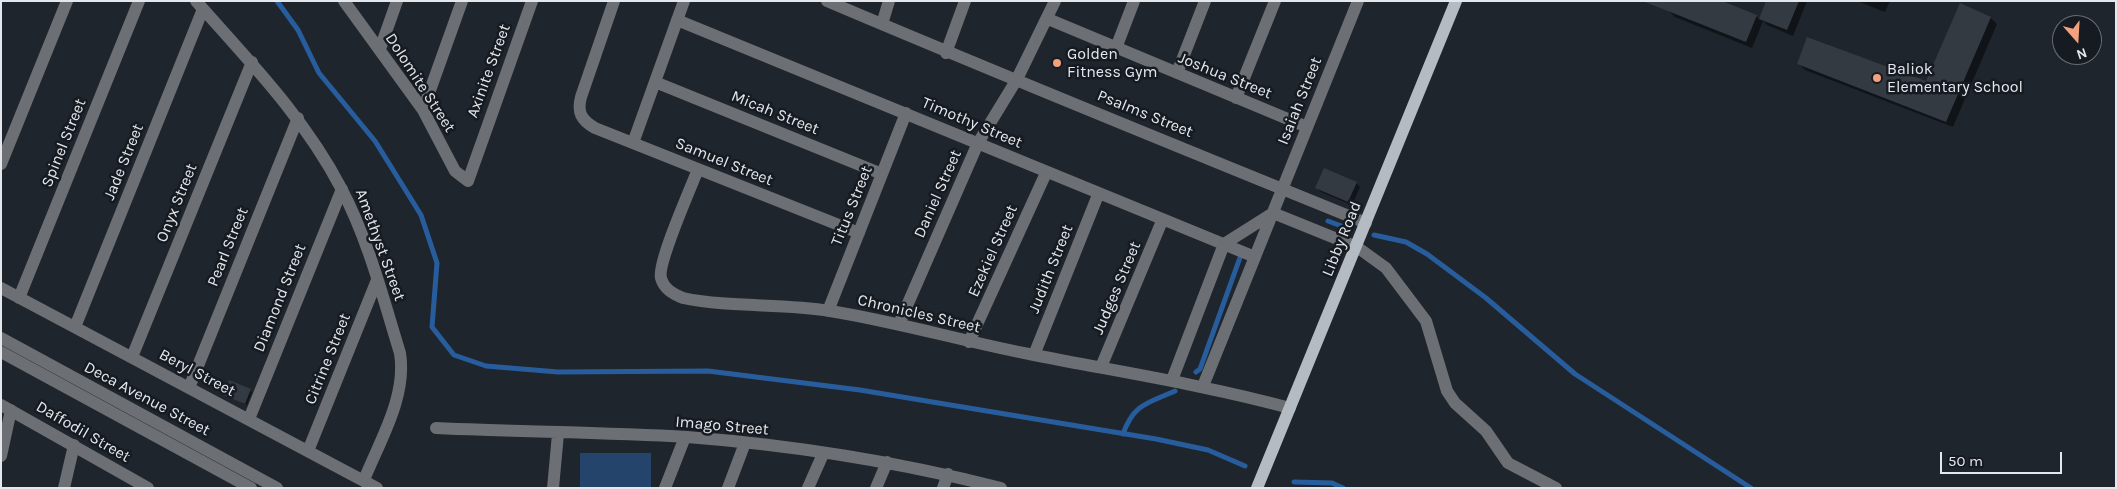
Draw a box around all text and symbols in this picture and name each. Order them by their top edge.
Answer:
north arrow [2052,15,2102,65]
street label: Axinite Street [463,21,515,121]
street label: Dolomite Street [381,30,459,136]
place label: Golden Fitness Gym [1067,44,1157,82]
text: N [2074,44,2089,63]
street label: Joshua Street [1175,48,1275,104]
street label: Isaiah Street [1274,54,1326,148]
marker: Golden Fitness Gym [1051,57,1063,69]
place label: Baliok Elementary School [1887,59,2023,97]
marker: Baliok Elementary School [1871,72,1883,84]
street label: Psalms Street [1094,86,1196,142]
street label: Micah Street [728,87,822,139]
street label: Timothy Street [919,93,1025,153]
street label: Spinel Street [38,96,90,190]
street label: Jade Street [100,121,148,203]
street label: Samuel Street [672,134,776,190]
street label: Daniel Street [910,147,966,241]
street label: Onyx Street [152,161,202,245]
street label: Titus Street [827,163,877,249]
street label: Amethyst Street [351,186,409,304]
street label: Libby Road [1318,199,1366,279]
street label: Ezekiel Street [964,202,1022,300]
street label: Pearl Street [203,205,253,289]
street label: Judith Street [1025,222,1077,316]
street label: Judges Street [1089,239,1145,337]
street label: Diamond Street [250,241,310,355]
street label: Chronicles Street [856,291,982,337]
street label: Citrine Street [301,311,355,407]
street label: Beryl Street [156,345,238,401]
street label: Deca Avenue Street [81,358,213,440]
street label: Daffodil Street [33,397,133,467]
street label: Imago Street [674,412,770,440]
scale bar [1942,442,2064,474]
text: 50 m [1948,452,1983,470]

